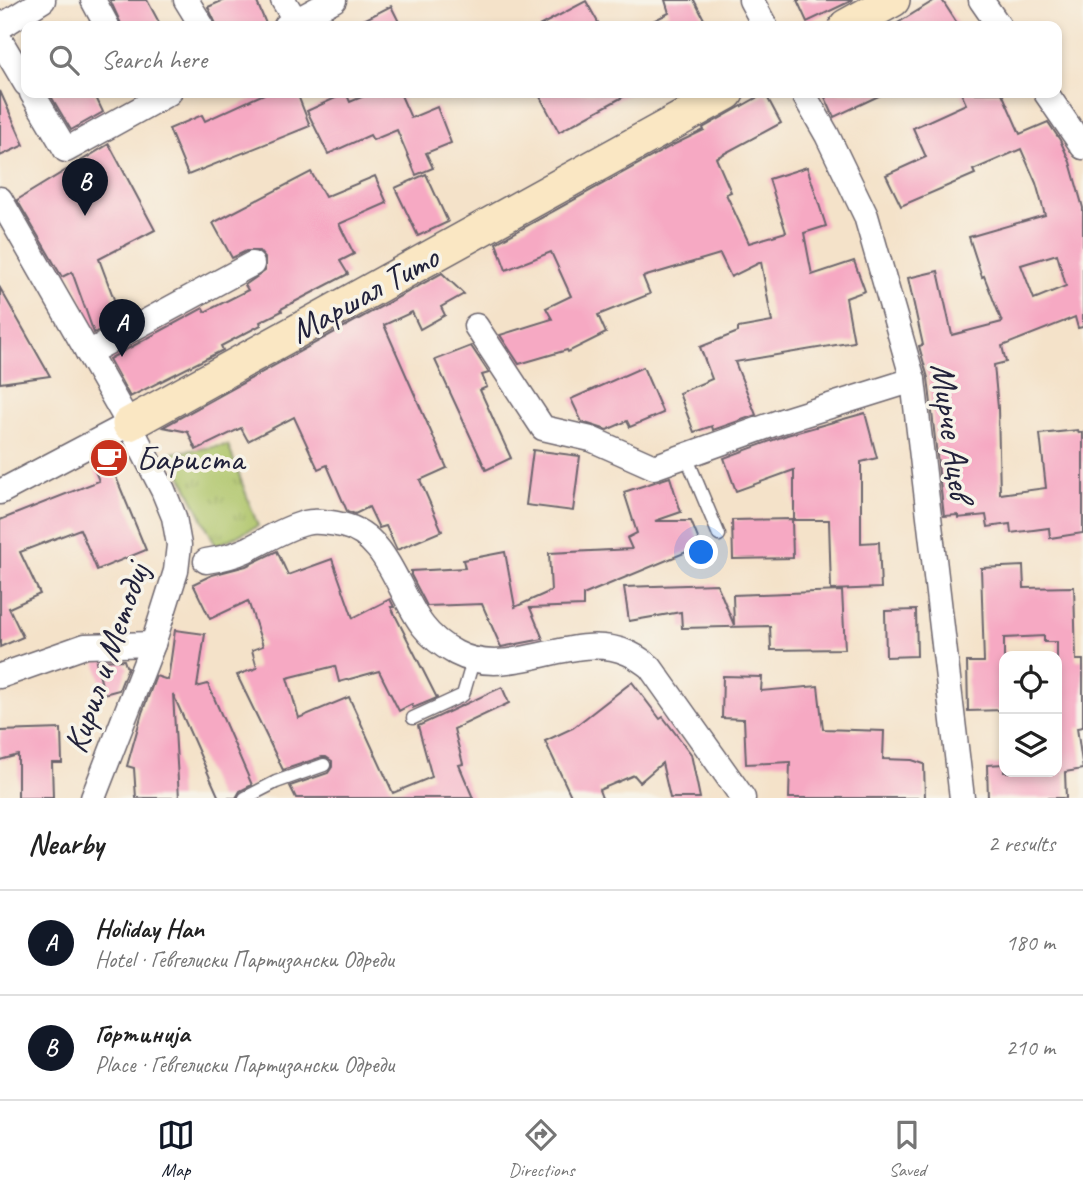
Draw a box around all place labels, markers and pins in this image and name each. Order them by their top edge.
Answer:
pin: B [62,158,108,216]
pin: A [99,299,145,357]
place label: Бариста [136,436,246,481]
cafe icon: Бариста [88,437,130,479]

